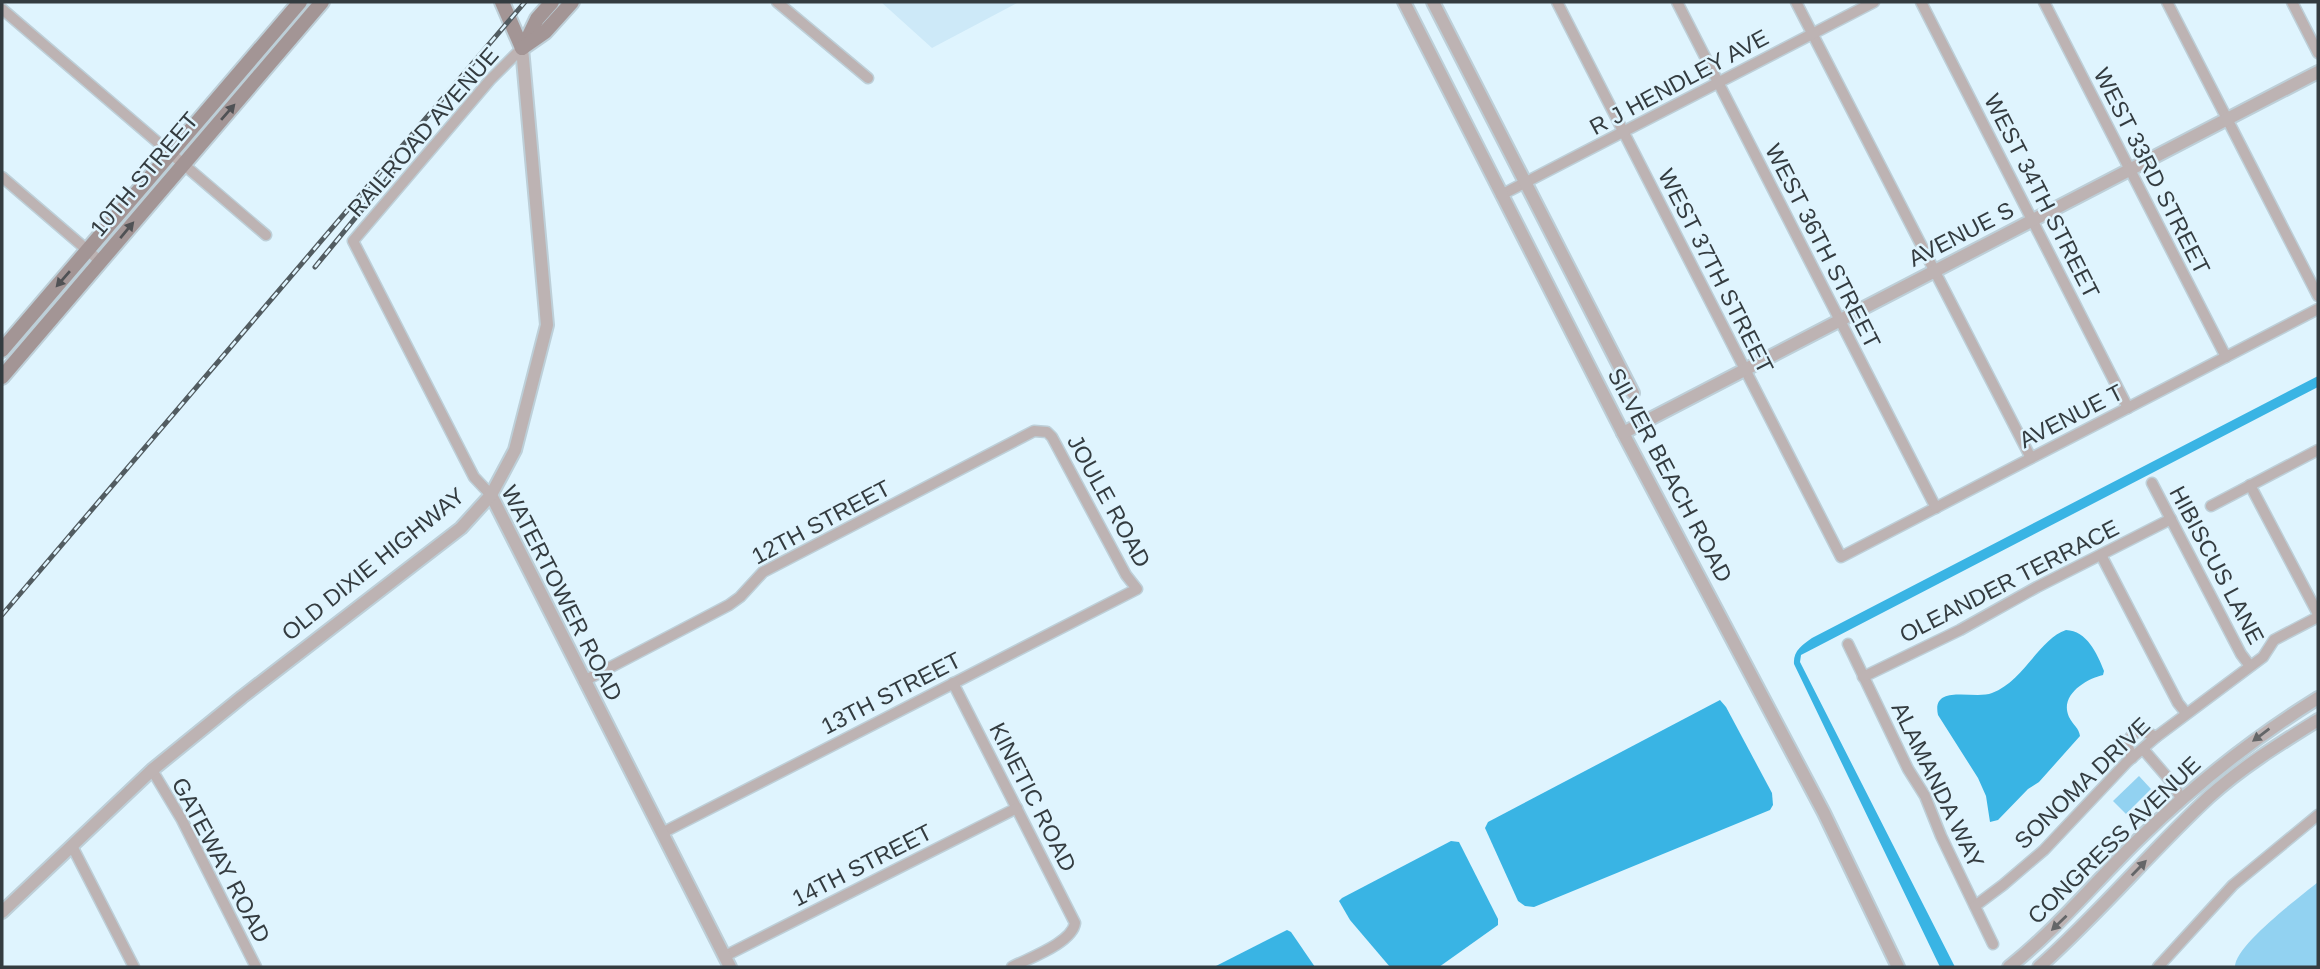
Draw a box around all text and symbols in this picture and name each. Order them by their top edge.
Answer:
street label: R J HENDLEY AVE [1585,24,1773,140]
street label: RAILROAD AVENUE [342,42,504,222]
street label: WEST 33RD STREET [2089,63,2215,279]
street label: WEST 34TH STREET [1979,90,2105,302]
one-way arrow [220,103,235,121]
street label: 10TH STREET [85,107,203,241]
street label: WEST 36TH STREET [1760,140,1886,352]
street label: WEST 37TH STREET [1653,165,1779,377]
street label: AVENUE S [1904,196,2018,272]
one-way arrow [119,221,134,239]
one-way arrow [55,270,71,288]
street label: SILVER BEACH ROAD [1603,364,1737,586]
street label: AVENUE T [2015,379,2127,453]
street label: JOULE ROAD [1062,430,1156,572]
street label: 12TH STREET [747,475,895,569]
street label: WATERTOWER ROAD [496,481,628,705]
street label: OLD DIXIE HIGHWAY [276,482,470,646]
street label: HIBISCUS LANE [2164,482,2270,648]
street label: OLEANDER TERRACE [1895,514,2123,648]
street label: 13TH STREET [817,647,965,739]
street label: ALAMANDA WAY [1887,698,1989,872]
street label: SONOMA DRIVE [2009,712,2155,854]
street label: KINETIC ROAD [984,718,1082,876]
one-way arrow [2252,727,2270,742]
street label: CONGRESS AVENUE [2022,751,2206,929]
street label: GATEWAY ROAD [167,773,275,947]
street label: 14TH STREET [788,819,936,911]
one-way arrow [2131,859,2148,876]
one-way arrow [2051,914,2068,930]

